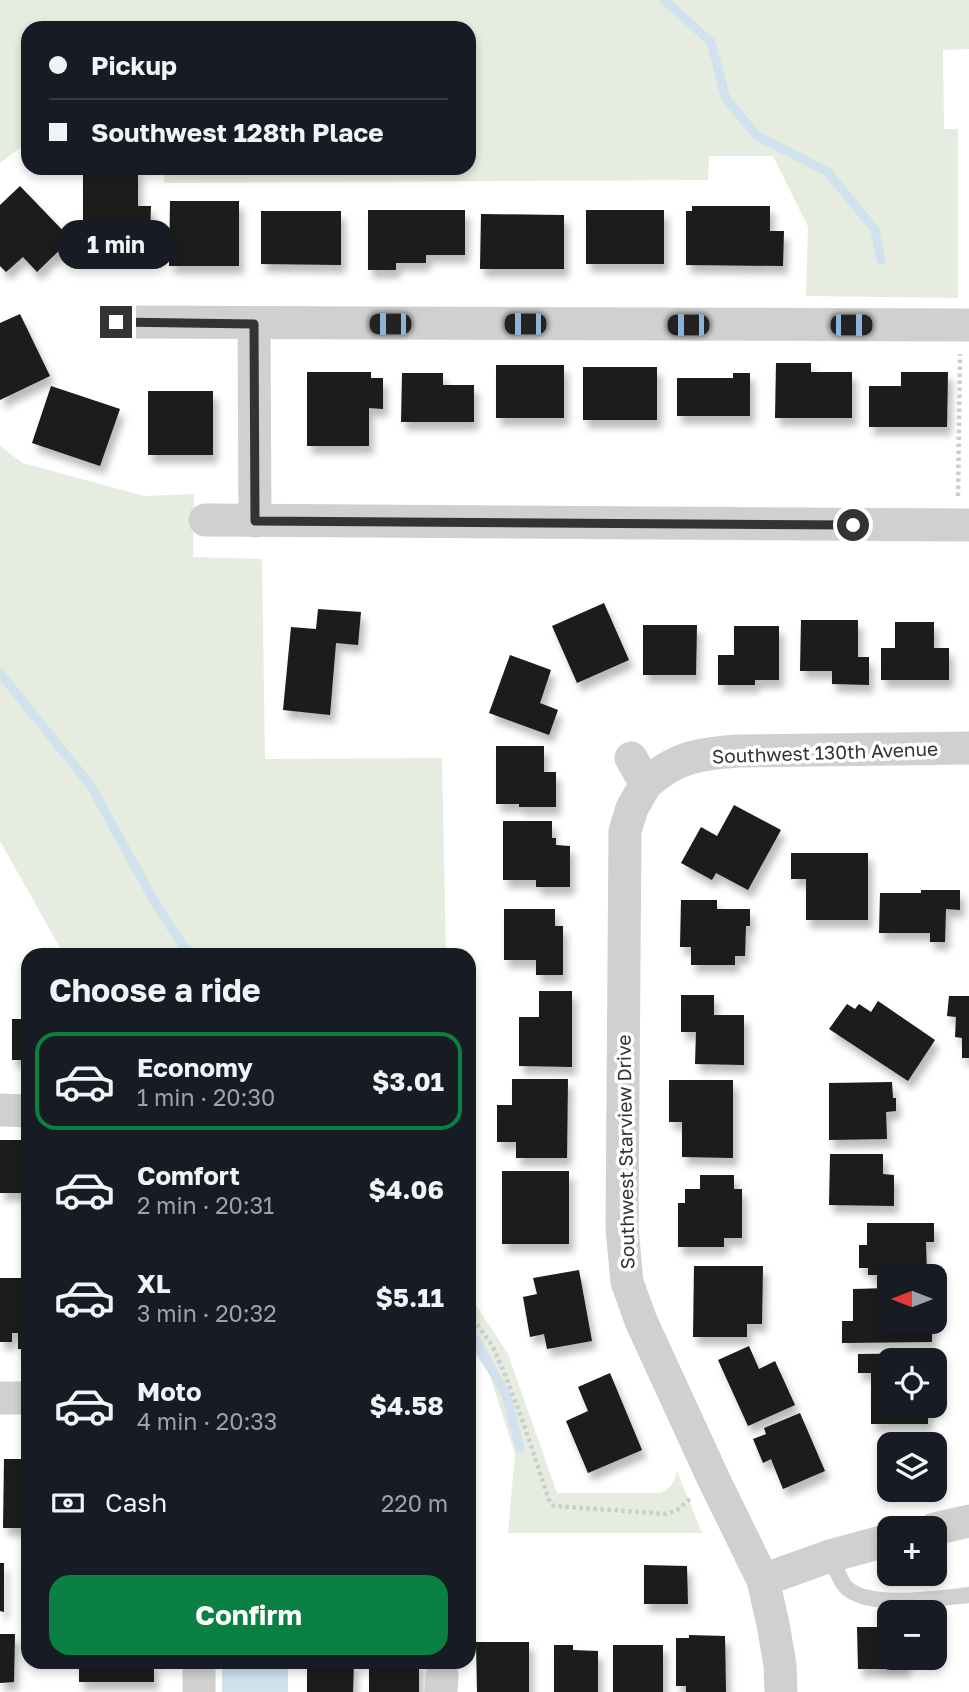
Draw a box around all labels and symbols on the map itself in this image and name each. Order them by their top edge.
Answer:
callout: 1 min [58,220,174,270]
route end [100,306,132,338]
car [370,314,412,335]
car [505,314,547,335]
car [668,315,710,336]
car [831,315,873,336]
route start [837,509,869,541]
street label: Southwest 130th Avenue [712,737,938,767]
street label: Southwest Starview Drive [611,1034,639,1270]
north arrow [877,1264,947,1334]

